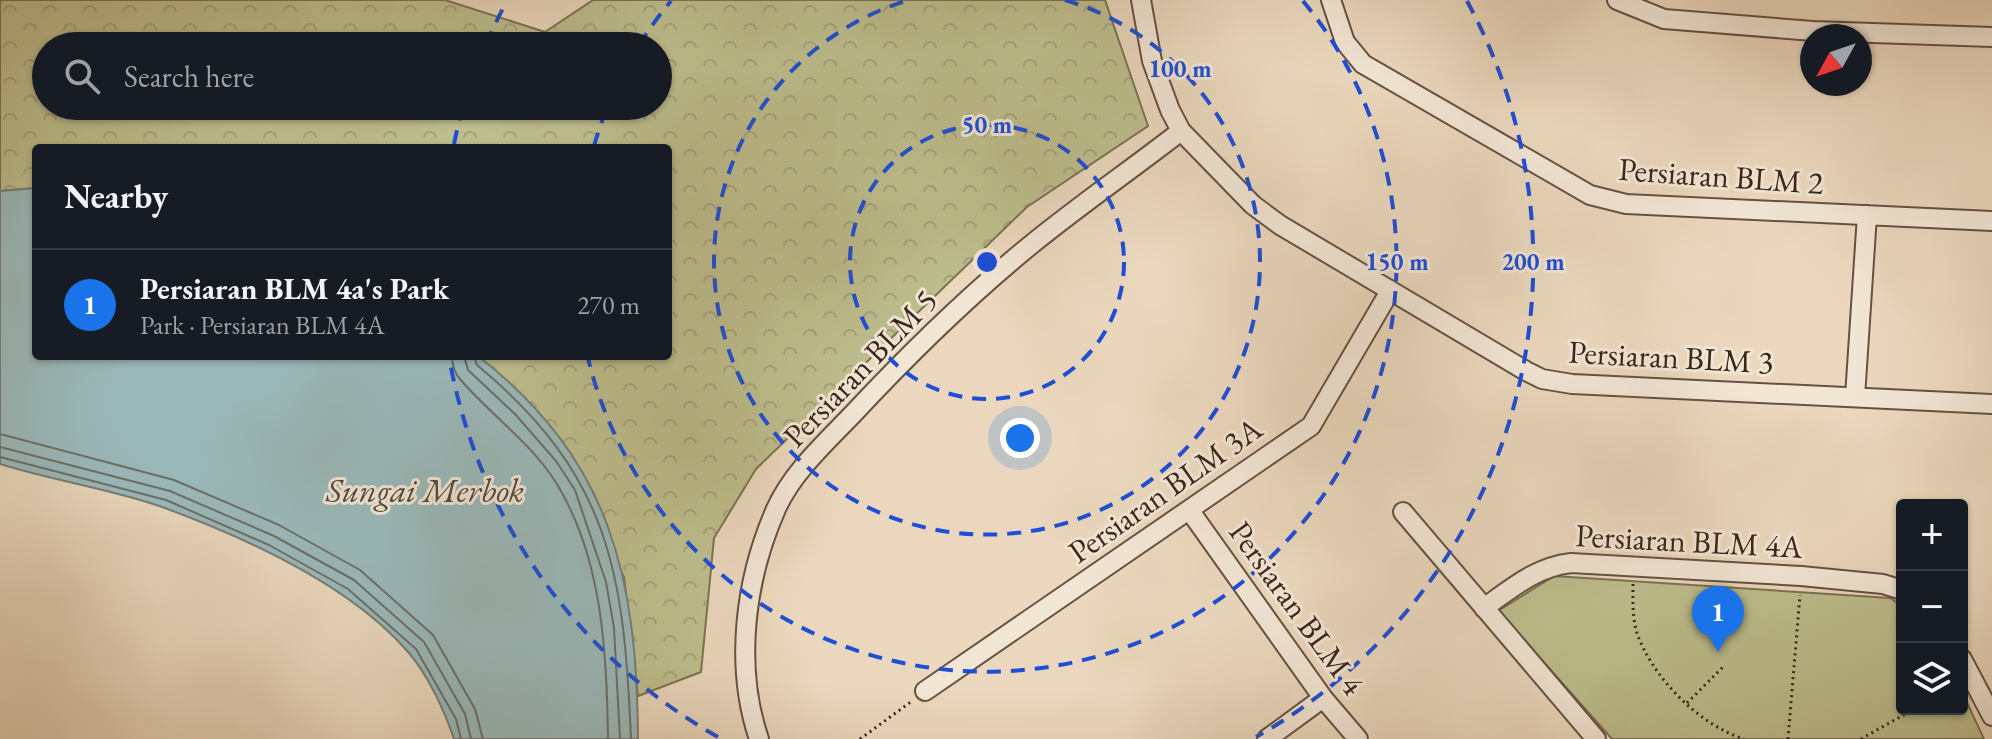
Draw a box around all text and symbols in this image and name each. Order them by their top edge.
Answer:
north arrow [1800,24,1872,96]
search box [32,32,672,120]
text: 100 m [1148,53,1212,84]
icon: search [60,54,104,98]
text: Search here [124,57,254,96]
text: 50 m [962,109,1012,140]
street label: Persiaran BLM 2 [1617,148,1825,204]
text: Nearby [64,174,168,218]
text: 150 m [1365,246,1429,277]
text: 200 m [1501,246,1565,277]
centre of rings [973,248,1001,276]
text: Persiaran BLM 4a's Park [140,269,449,308]
street label: Persiaran BLM 5 [774,280,946,456]
text: 1 [83,288,97,322]
text: 270 m [577,288,640,322]
text: Park · Persiaran BLM 4A [140,308,384,342]
street label: Persiaran BLM 3 [1568,331,1774,383]
street label: Persiaran BLM 3A [1060,407,1271,572]
your location [1000,418,1040,458]
water label: Sungai Merbok [325,468,524,512]
map controls [1896,499,1968,715]
button: + [1896,499,1968,571]
street label: Persiaran BLM 4 [1220,513,1375,704]
street label: Persiaran BLM 4A [1574,514,1804,568]
button: − [1896,571,1968,643]
pin: 1 [1692,586,1744,652]
button: layers [1896,643,1968,715]

